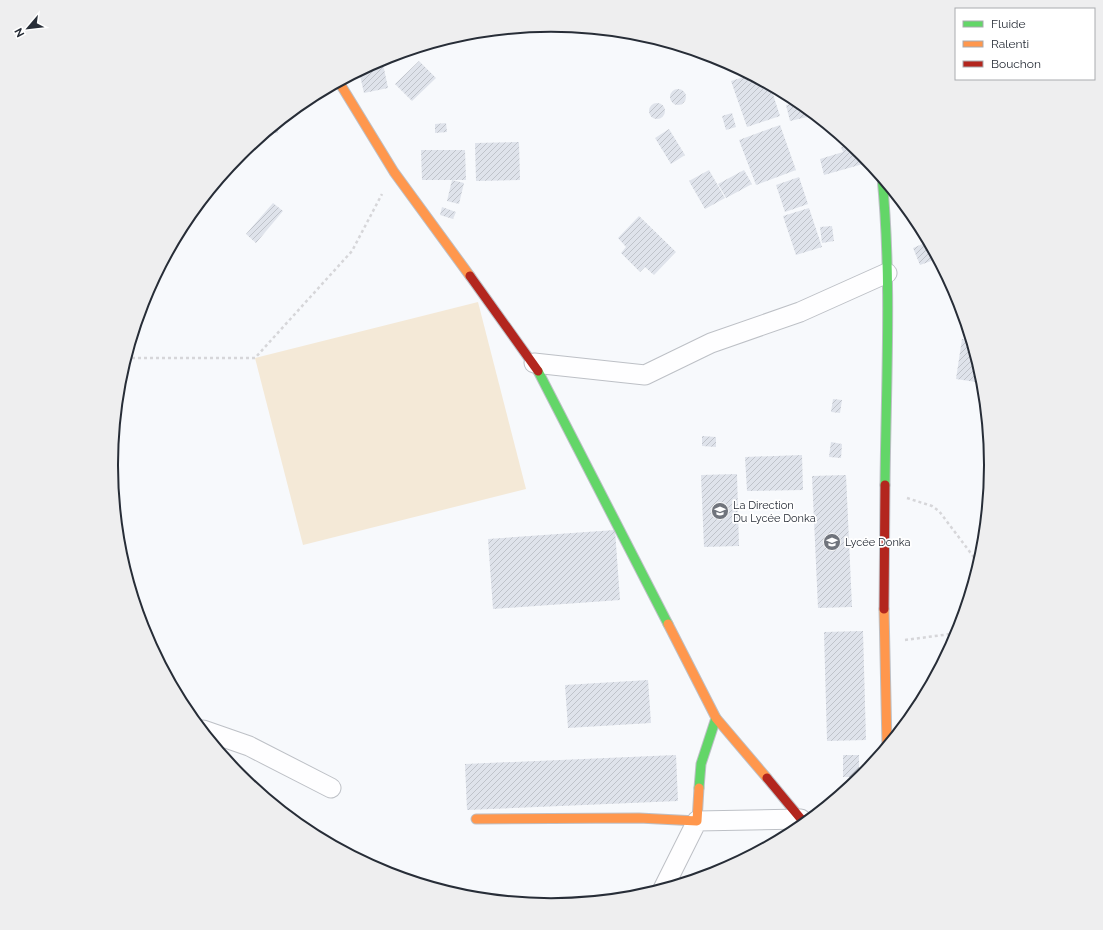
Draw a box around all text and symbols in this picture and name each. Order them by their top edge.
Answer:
north arrow [8,8,48,48]
legend [955,8,1095,80]
text: Fluide [991,17,1026,31]
text: N [12,26,27,39]
text: Ralenti [991,37,1029,51]
text: Bouchon [991,57,1041,71]
place label: La Direction Du Lycée Donka [733,499,816,525]
school or university icon: La Direction Du Lycée Donka [710,501,730,521]
school or university icon: Lycée Donka [822,532,842,552]
place label: Lycée Donka [845,536,911,549]

